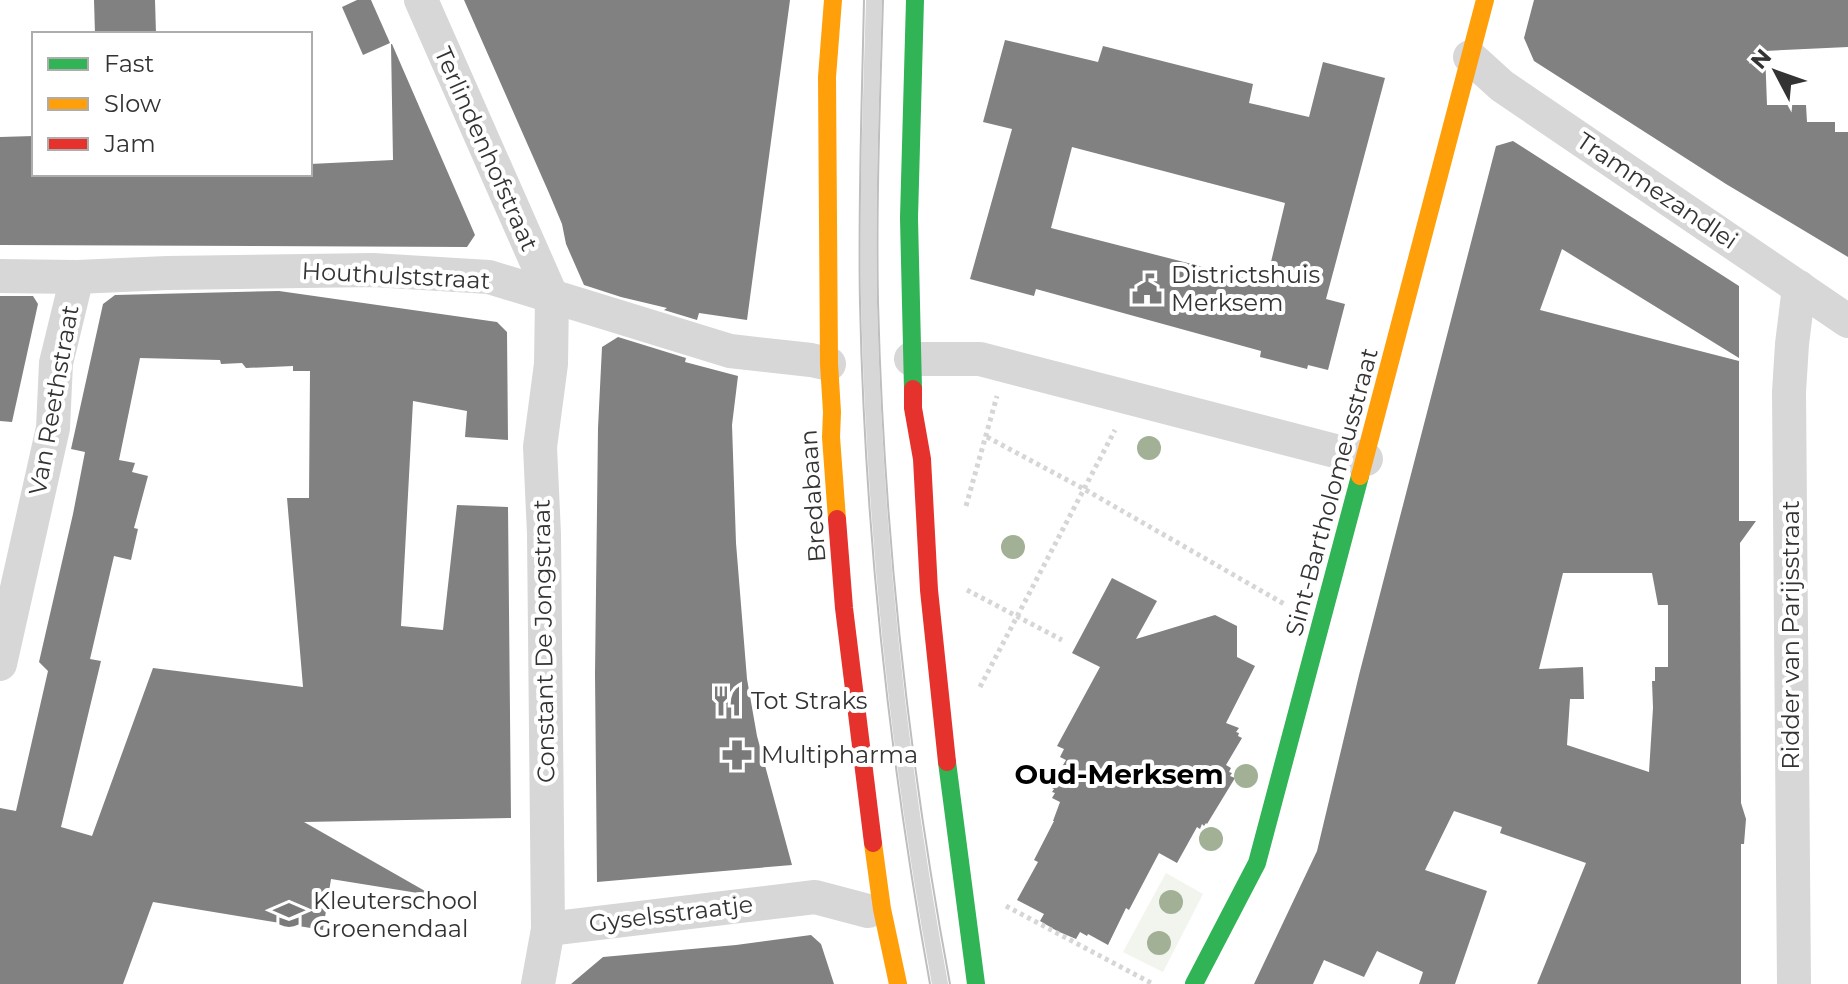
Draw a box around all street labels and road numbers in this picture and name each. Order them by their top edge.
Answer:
street label: Terlindenhofstraat [428,42,545,255]
street label: Trammezandlei [1571,126,1743,255]
street label: Houthulststraat [301,256,491,295]
street label: Van Reethstraat [23,302,85,497]
street label: Sint-Bartholomeusstraat [1279,345,1384,639]
street label: Bredabaan [793,429,832,563]
street label: Constant De Jongstraat [527,499,560,783]
street label: Ridder van Parijsstraat [1776,500,1805,770]
street label: Gyselsstraatje [587,889,755,938]

